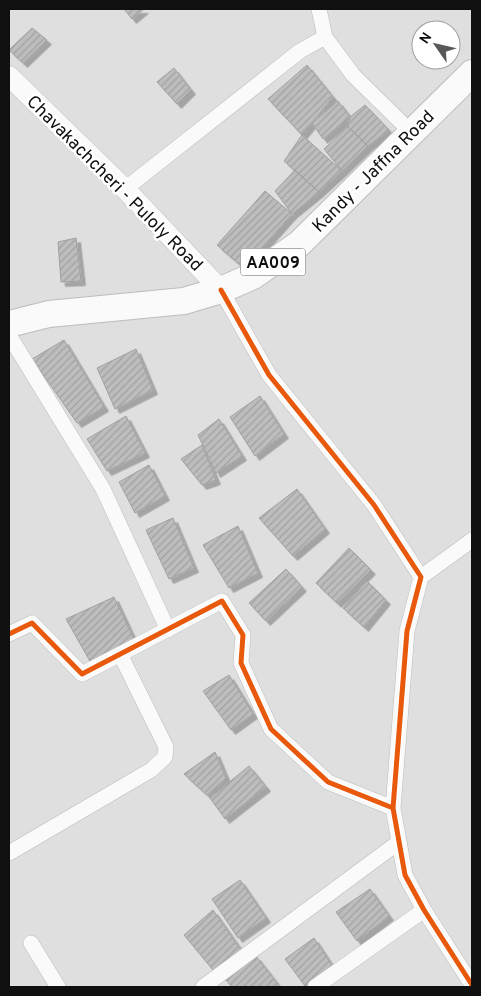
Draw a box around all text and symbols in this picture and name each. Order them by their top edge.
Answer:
north arrow [411,20,461,70]
text: N [417,30,436,47]
street label: Chavakachcheri - Puloly Road [21,91,207,277]
street label: Kandy - Jaffna Road [308,106,440,238]
road number: AA009 [240,248,306,276]

